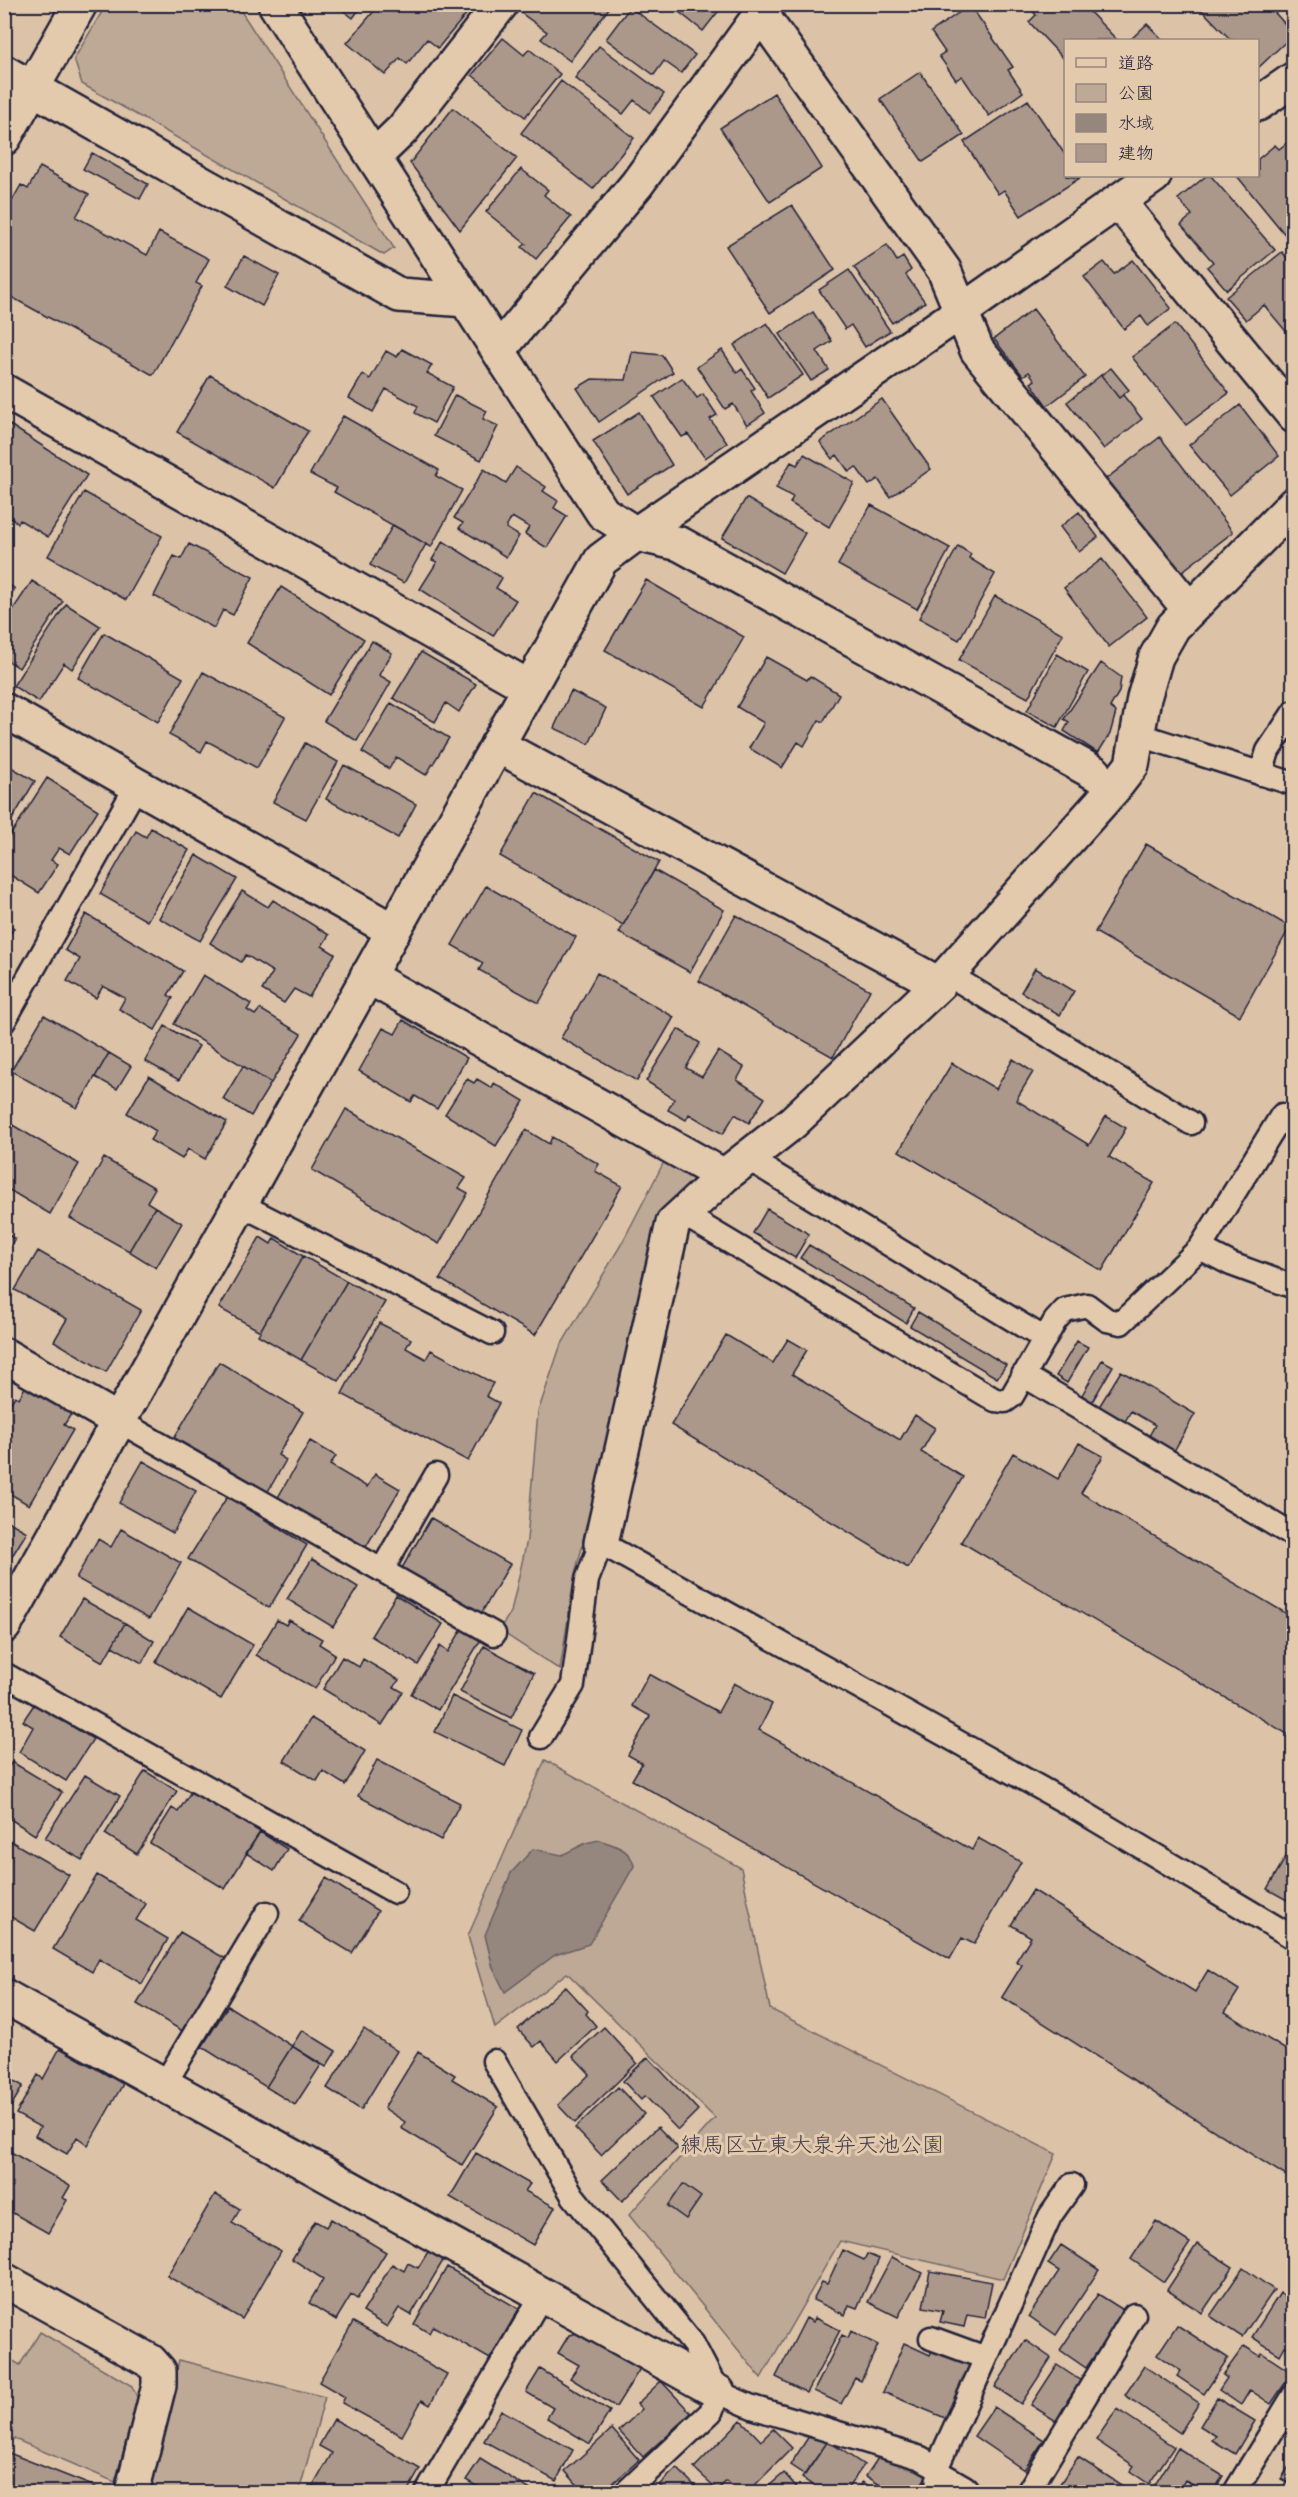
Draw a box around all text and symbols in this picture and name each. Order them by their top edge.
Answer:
legend [1064,39,1259,177]
text: 道路 [1118,52,1154,76]
text: 公園 [1118,82,1154,106]
text: 水域 [1118,112,1154,136]
text: 建物 [1118,142,1154,166]
park label: 練馬区立東大泉弁天池公園 [680,2132,944,2160]

